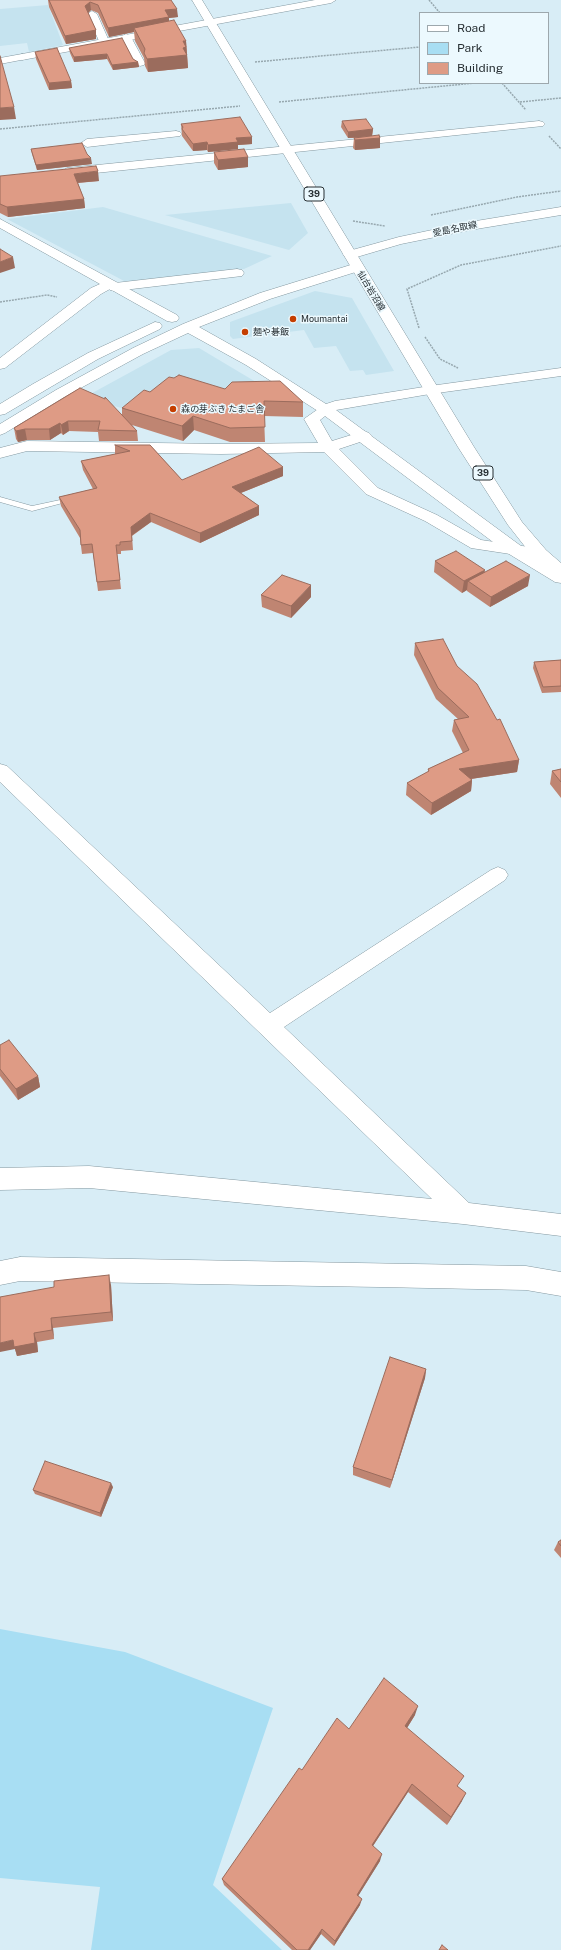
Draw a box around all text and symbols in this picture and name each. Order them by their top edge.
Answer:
legend [419,12,549,84]
text: Road [457,21,485,35]
text: Park [457,41,483,55]
text: Building [457,61,503,75]
road number: 39 [304,187,324,201]
street label: 愛島名取線 [432,219,478,239]
street label: 仙台岩沼線 [355,269,387,313]
marker: Moumantai [288,314,298,324]
place label: Moumantai [301,314,348,324]
marker: 麺や碁飯 [240,327,250,337]
place label: 麺や碁飯 [253,327,289,337]
marker: 森の芽ぶき たまご舎 [168,404,178,414]
place label: 森の芽ぶき たまご舎 [181,404,264,414]
road number: 39 [473,466,493,480]

